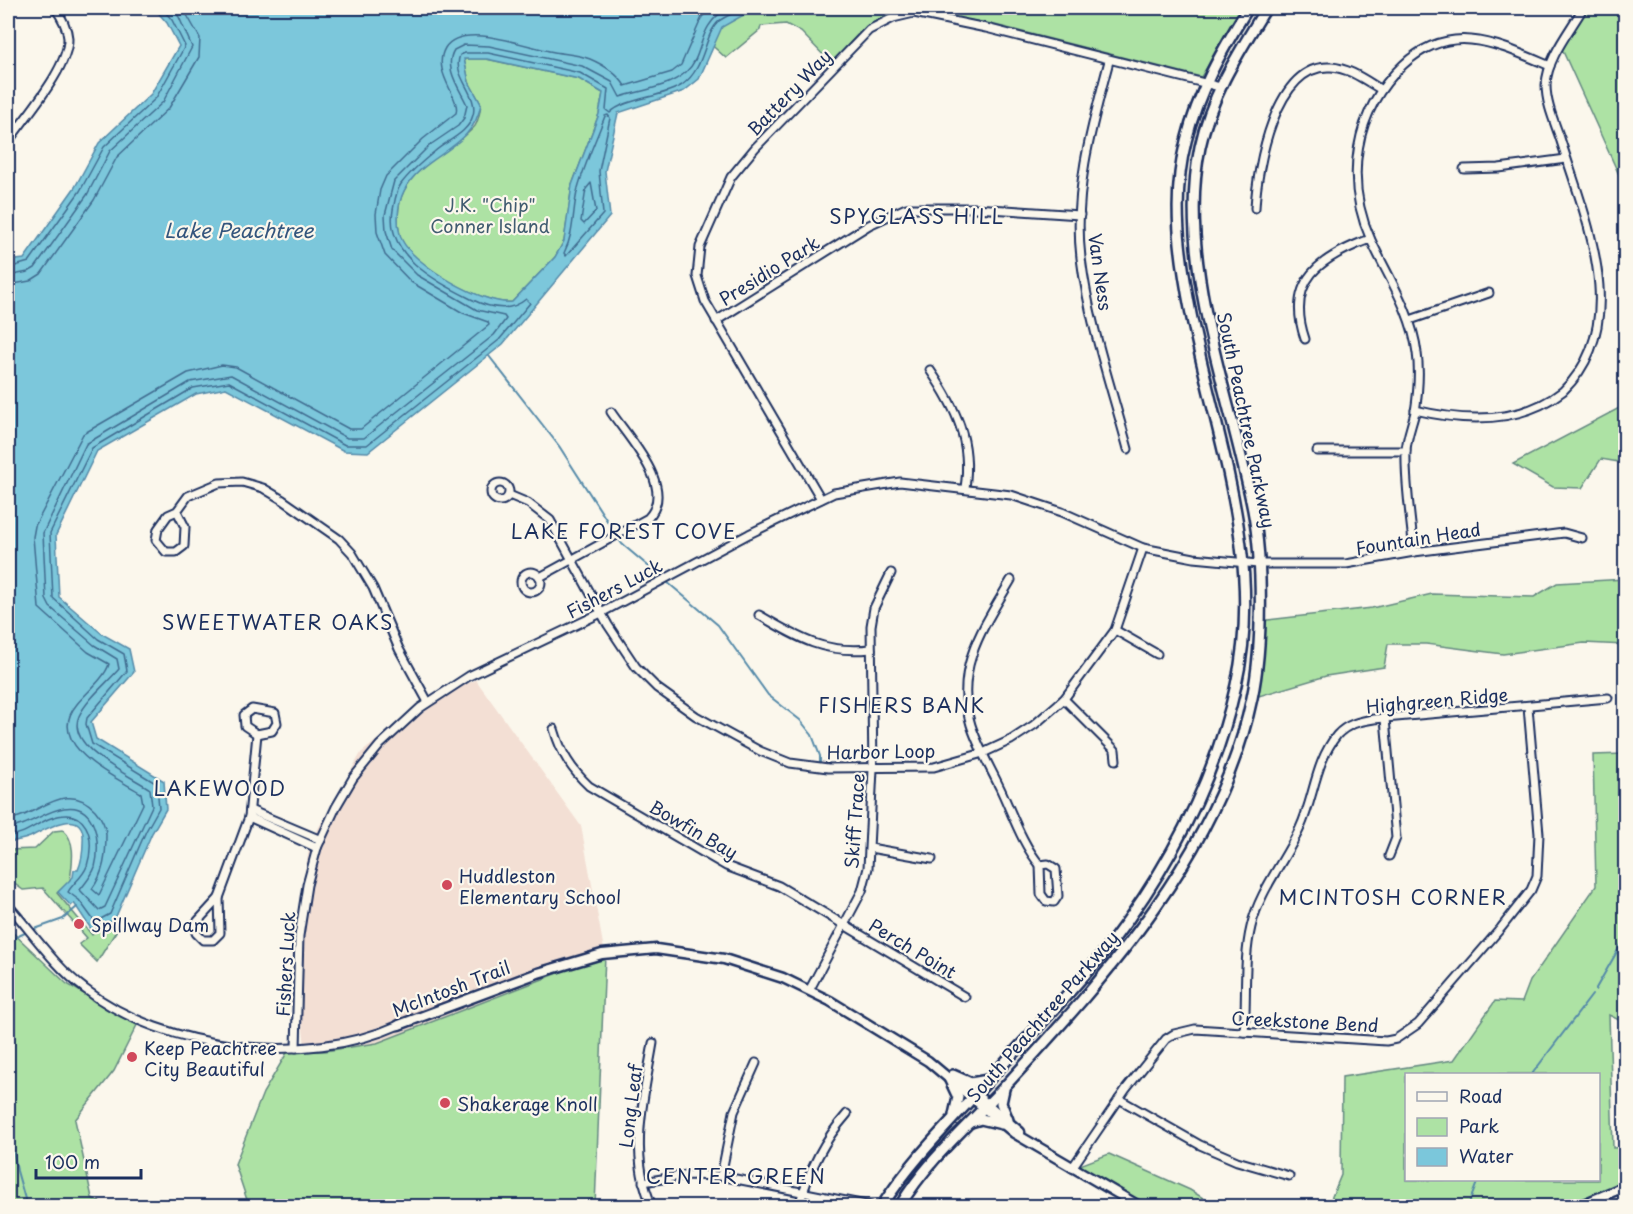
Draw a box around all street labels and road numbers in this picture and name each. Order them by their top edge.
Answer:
street label: Battery Way [741,43,837,141]
street label: Presidio Park [714,228,824,312]
street label: Van Ness [1082,232,1120,312]
street label: South Peachtree Parkway [1211,310,1283,530]
street label: Fountain Head [1353,515,1483,561]
street label: Fishers Luck [561,551,667,625]
street label: Highgreen Ridge [1365,680,1509,720]
street label: Harbor Loop [826,737,936,765]
street label: Skiff Trace [837,772,871,870]
street label: Bowfin Bay [645,793,743,865]
street label: Fishers Luck [269,911,301,1017]
street label: Perch Point [864,911,962,985]
street label: South Peachtree Parkway [960,924,1124,1108]
street label: McIntosh Trail [388,953,514,1023]
street label: Creekstone Bend [1231,1004,1379,1038]
street label: Long Leaf [611,1061,649,1149]

